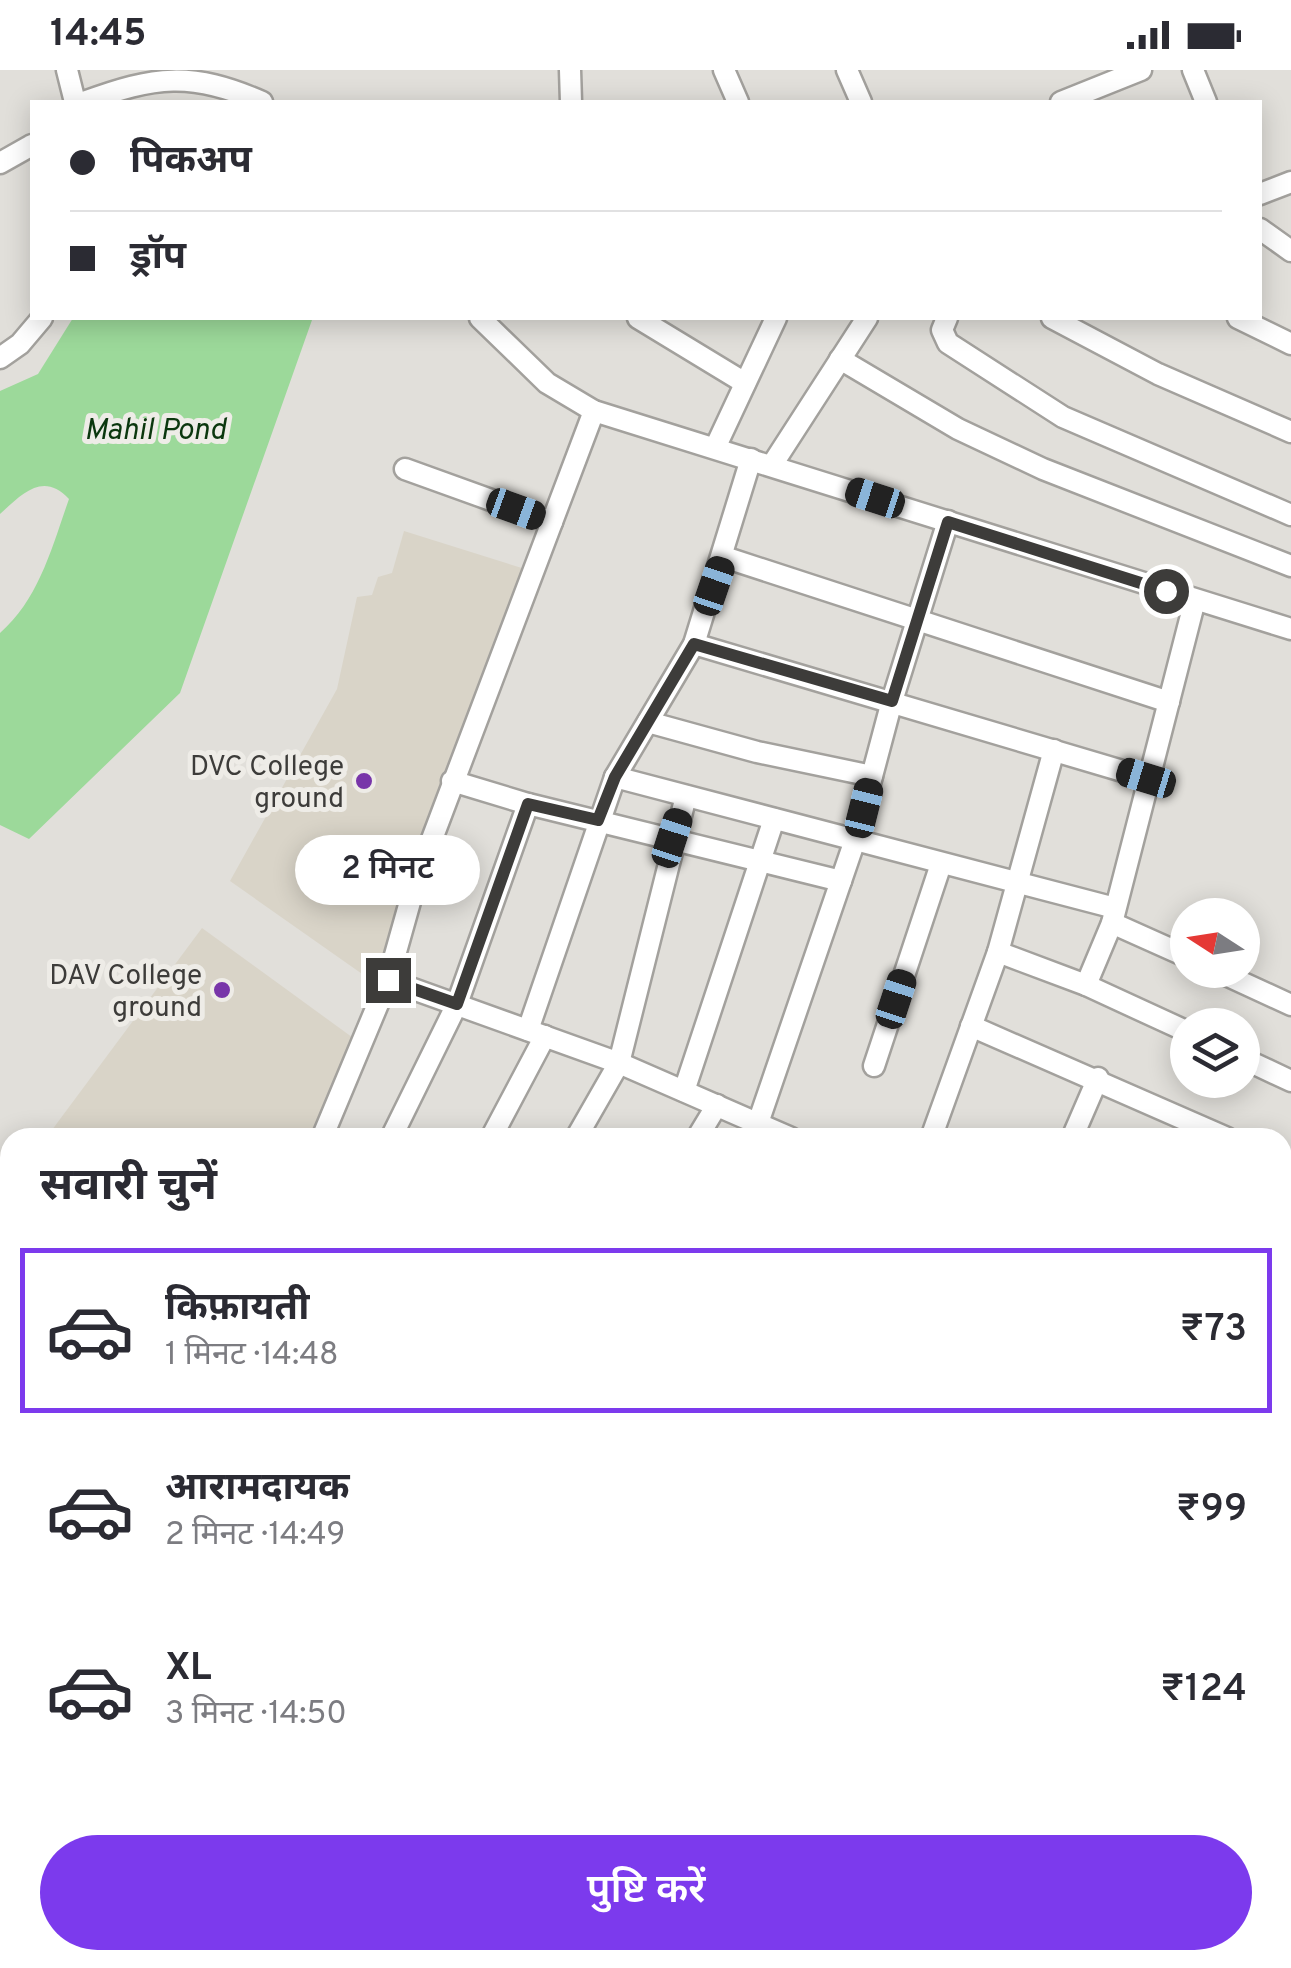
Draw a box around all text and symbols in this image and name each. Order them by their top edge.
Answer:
text: 14:45 [50,11,147,60]
text: पिकअप [130,138,252,187]
text: ड्रॉप [130,234,186,283]
water label: Mahil Pond [84,413,227,450]
car [842,474,908,522]
car [483,485,549,533]
car [690,553,738,619]
route start [1144,569,1189,614]
place label: DVC College ground [190,750,344,818]
car [1113,755,1179,801]
marker: DVC College ground [353,770,375,792]
car [842,775,886,841]
car [648,805,696,871]
callout: 2 मिनट [296,835,480,905]
text: 2 मिनट [341,850,434,890]
north arrow [1170,898,1260,988]
map controls [1170,898,1260,1098]
route end [366,958,411,1003]
place label: DAV College ground [49,959,202,1027]
car [872,966,920,1032]
marker: DAV College ground [211,979,233,1001]
button: layers [1170,1008,1260,1098]
text: सवारी चुनें [40,1159,217,1216]
text: किफ़ायती [165,1285,309,1334]
icon: car [45,1286,135,1376]
text: ₹73 [1180,1306,1247,1355]
text: 1 मिनट · 14:48 [165,1336,339,1376]
text: आरामदायक [165,1465,349,1514]
icon: car [45,1466,135,1556]
text: ₹99 [1176,1486,1247,1535]
text: 2 मिनट · 14:49 [165,1516,345,1556]
text: XL [165,1645,212,1694]
icon: car [45,1646,135,1736]
text: ₹124 [1160,1666,1247,1715]
text: 3 मिनट · 14:50 [165,1695,347,1735]
button: पुष्टि करें [40,1835,1252,1950]

